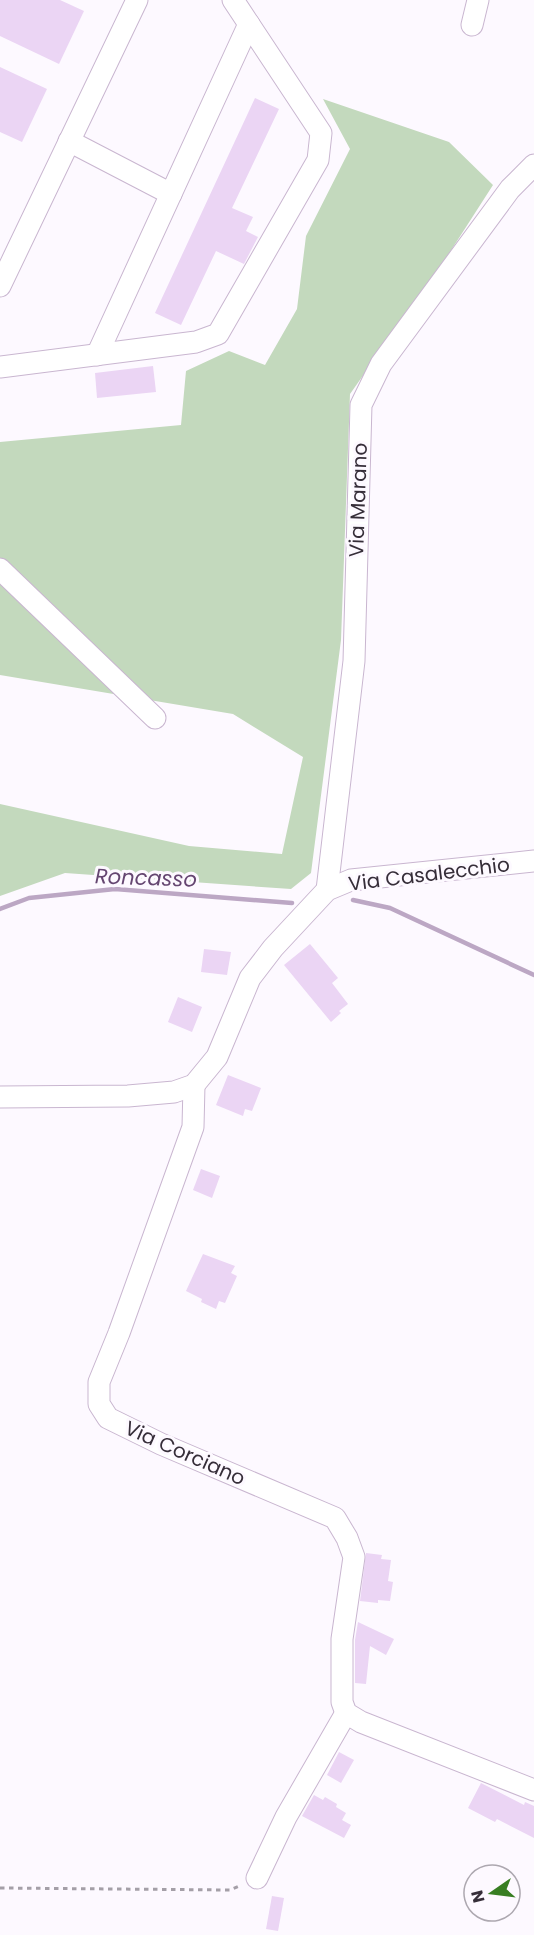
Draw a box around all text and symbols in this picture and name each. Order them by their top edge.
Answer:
street label: Via Marano [342,442,374,558]
street label: Via Casalecchio [347,850,511,898]
water label: Roncasso [95,861,197,894]
street label: Via Corciano [120,1414,250,1492]
north arrow [462,1863,522,1923]
text: N [465,1888,491,1905]

